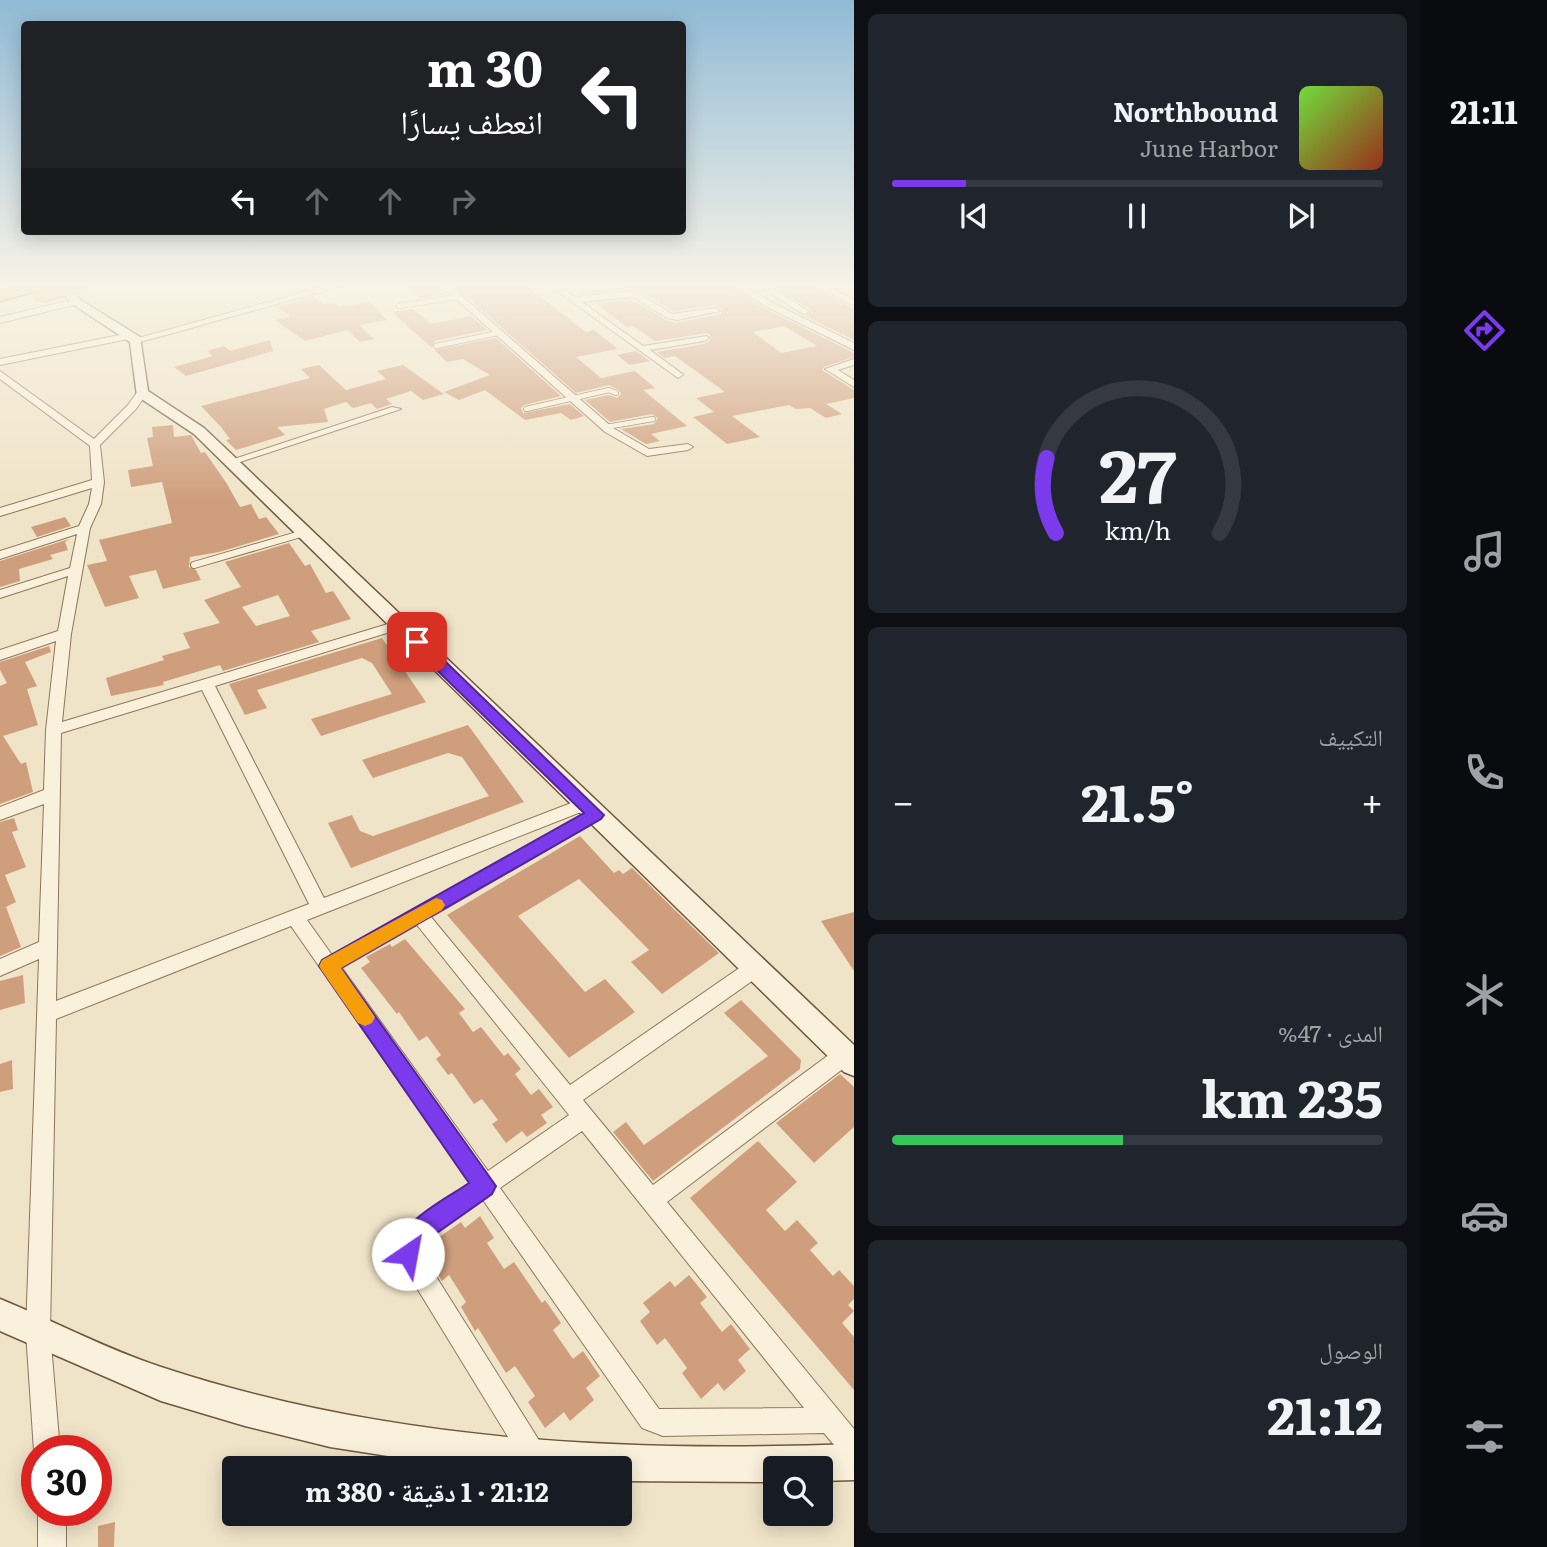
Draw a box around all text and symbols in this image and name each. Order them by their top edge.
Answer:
text: 30 m [427,29,543,102]
icon: left [567,49,658,140]
text: 21:11 [1450,86,1518,134]
text: Northbound [1113,91,1278,130]
text: انعطف يسارًا [400,96,543,144]
text: June Harbor [1140,130,1278,164]
icon: left [225,182,263,220]
icon: ahead [298,182,336,220]
icon: ahead [371,182,409,220]
icon: right [444,182,482,220]
icon: previous [955,197,993,235]
icon: pause [1118,197,1156,235]
icon: next [1282,197,1320,235]
icon: directions [1460,306,1509,355]
text: 27 [1099,417,1177,525]
text: km/h [1104,511,1171,548]
icon: music [1460,527,1509,576]
pin [387,612,447,672]
icon: arrive [398,623,436,661]
text: التكييف [1318,719,1383,753]
icon: phone [1460,748,1509,797]
text: 21.5° [1081,761,1194,838]
text: − [892,771,914,828]
text: + [1361,771,1383,828]
icon: climate [1460,970,1509,1019]
text: المدى · 47% [1278,1015,1383,1049]
text: 235 km [1201,1057,1383,1134]
icon: car [1460,1191,1509,1240]
position arrow [371,1217,445,1291]
text: الوصول [1319,1332,1383,1366]
text: 21:12 [1267,1374,1383,1451]
icon: filters [1460,1412,1509,1461]
speed limit sign: 30 [21,1435,112,1526]
map controls [763,1456,833,1526]
button: search [763,1456,833,1526]
text: 21:12 · 1 دقيقة · 380 m [305,1471,549,1510]

